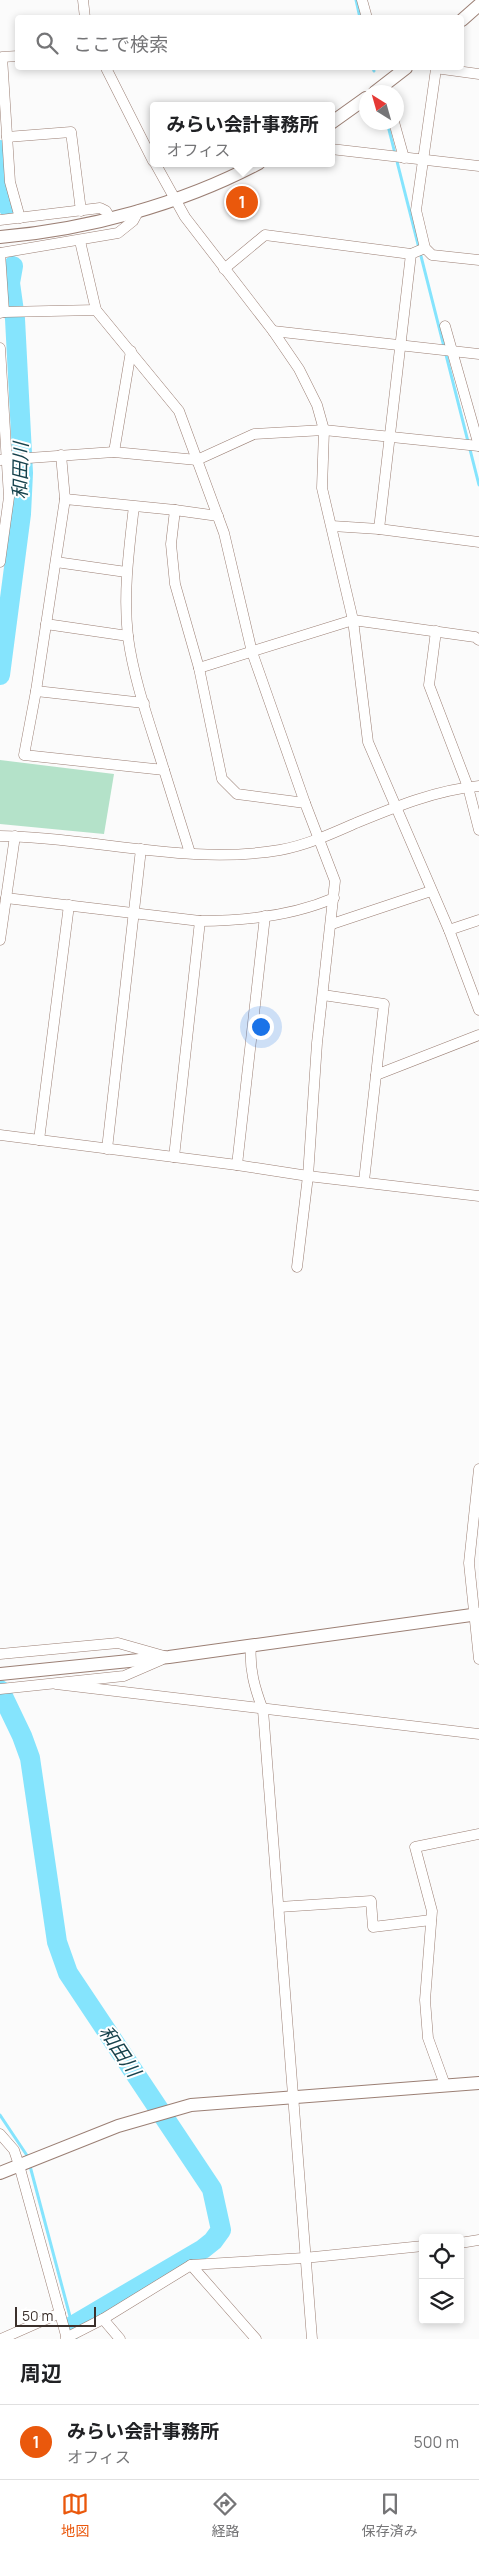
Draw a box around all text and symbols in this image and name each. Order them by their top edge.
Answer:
search box [15,15,464,70]
icon: search [33,29,61,57]
text: ここで検索 [73,31,168,57]
north arrow [359,85,404,130]
popup [150,102,335,167]
text: みらい会計事務所 [166,111,319,137]
text: オフィス [166,139,230,161]
pin: 1 [226,183,258,221]
water label: 和田川 [7,440,34,500]
your location [248,1014,274,1040]
water label: 和田川 [93,2020,148,2084]
map controls [419,2234,464,2324]
button: locate [419,2234,464,2279]
button: layers [419,2279,464,2324]
scale bar [15,2304,96,2327]
text: 50 m [22,2306,53,2325]
text: 周辺 [20,2359,62,2387]
text: みらい会計事務所 [67,2418,219,2444]
text: 1 [32,2431,40,2453]
text: 500 m [413,2431,459,2453]
text: オフィス [67,2446,131,2468]
tab: 地図 [61,2490,89,2540]
tab: 経路 [211,2490,239,2540]
tab: 保存済み [362,2490,418,2540]

